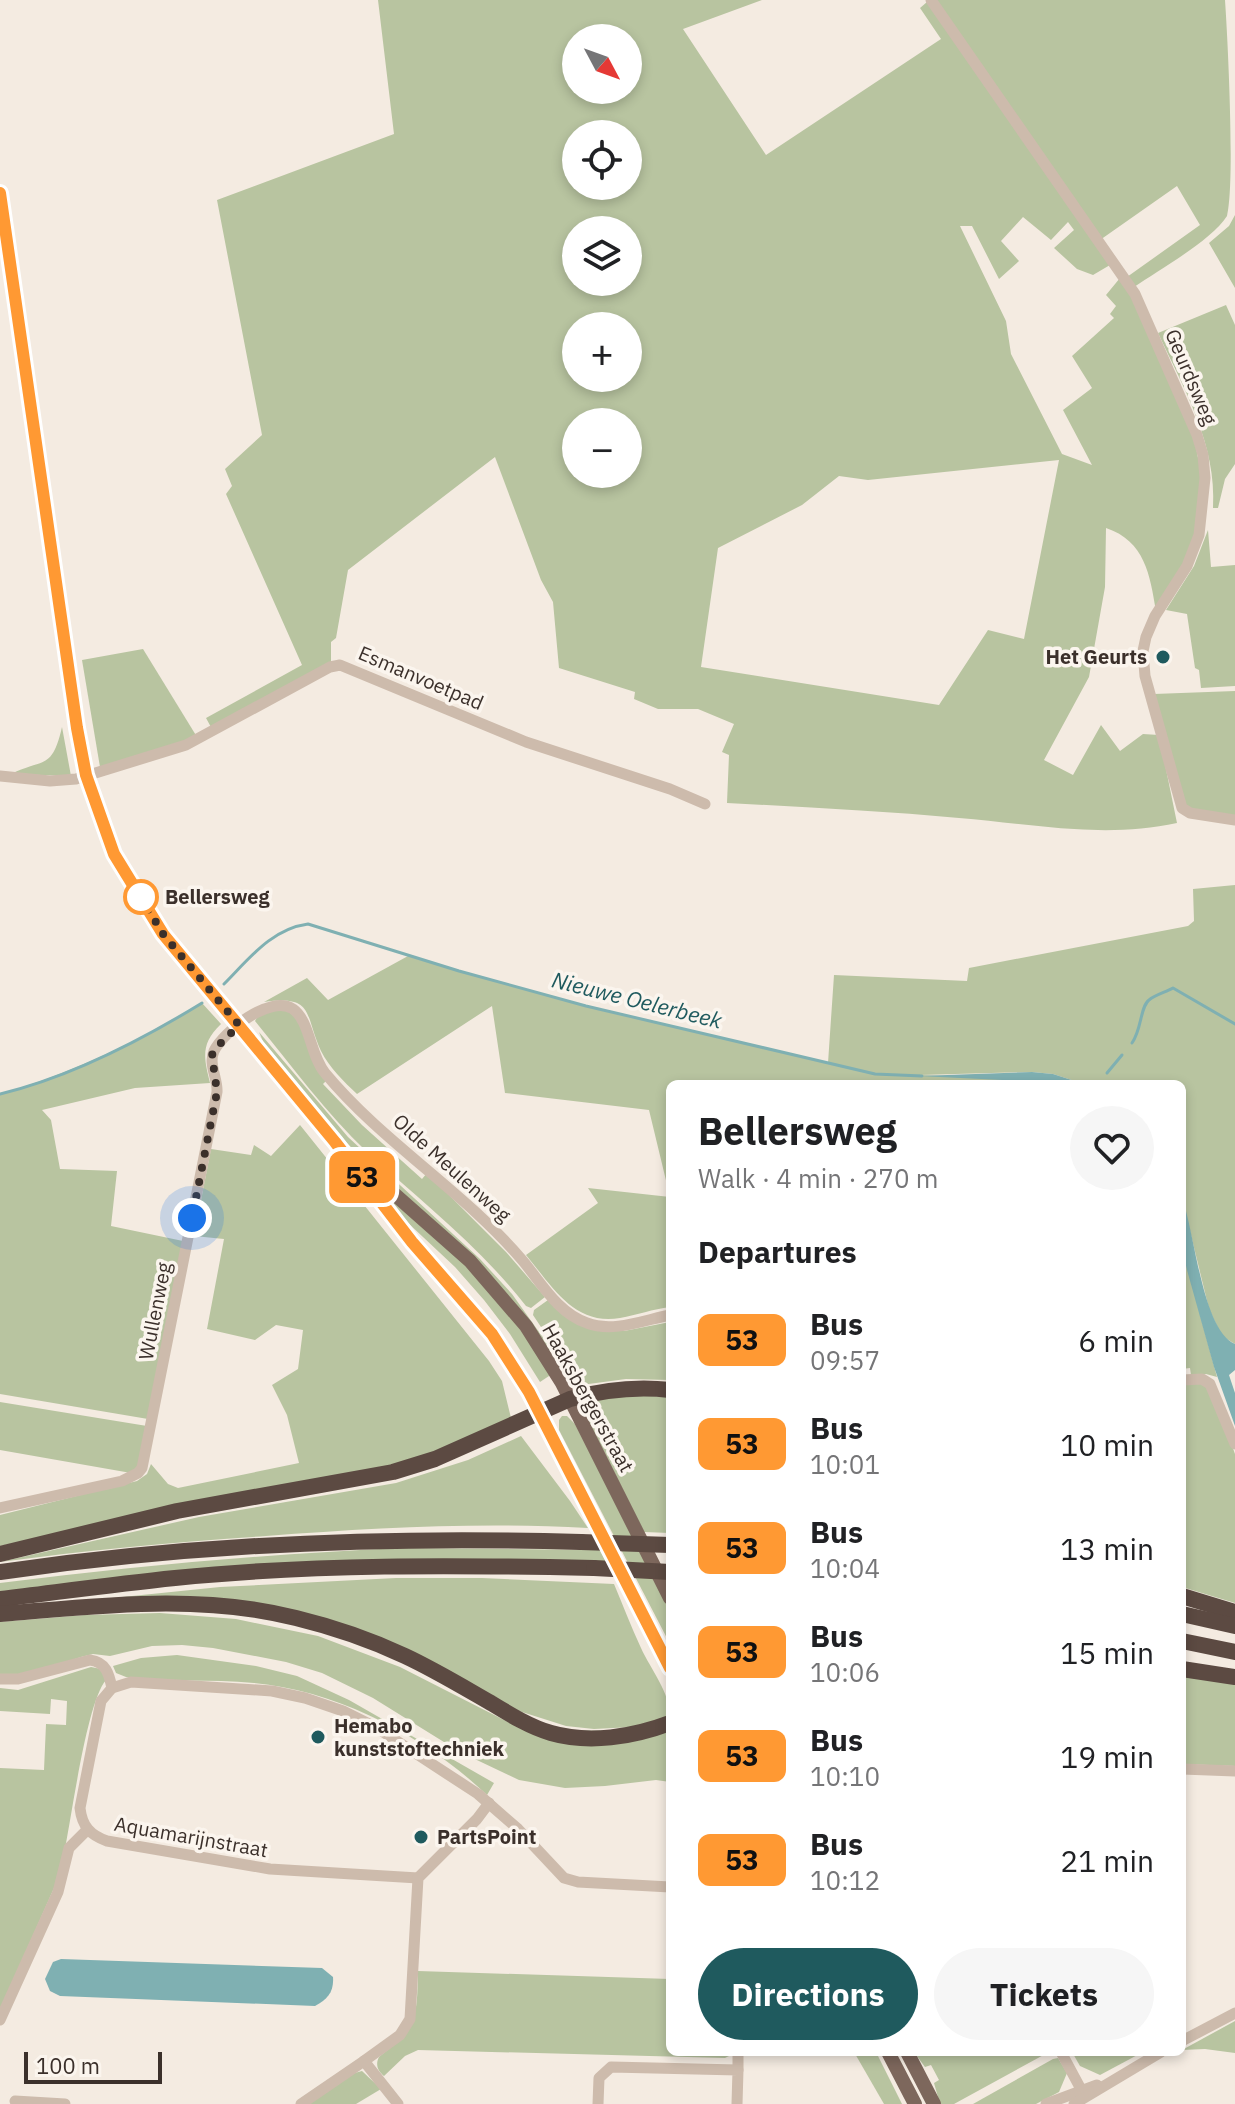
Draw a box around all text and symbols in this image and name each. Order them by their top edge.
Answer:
north arrow [562,24,642,104]
map controls [562,24,642,488]
button: locate [562,120,642,200]
button: layers [562,216,642,296]
button: + [562,312,642,392]
street label: Geurdsweg [1159,325,1224,429]
button: − [562,408,642,488]
street label: Esmanvoetpad [354,639,488,716]
place label: Het Geurts [1045,643,1147,670]
marker: Het Geurts [1154,648,1172,666]
marker: Bellersweg [124,880,158,914]
place label: Bellersweg [165,883,271,910]
water label: Nieuwe Oelerbeek [549,964,726,1035]
text: Bellersweg [698,1106,897,1155]
button: heart [1070,1106,1154,1190]
street label: Olde Meulenweg [388,1107,517,1228]
line badge: 53 [326,1151,398,1203]
text: 53 [345,1158,379,1195]
text: Walk · 4 min · 270 m [698,1161,938,1195]
your location [172,1198,212,1238]
text: Departures [698,1232,857,1271]
street label: Wullenweg [132,1259,177,1362]
text: Bus [810,1304,863,1343]
street label: Haaksbergerstraat [536,1319,640,1477]
text: 53 [725,1321,759,1358]
text: 6 min [1078,1321,1154,1360]
text: 09:57 [810,1343,880,1377]
text: Bus [810,1408,863,1447]
text: 53 [725,1425,759,1462]
text: 10 min [1060,1425,1154,1464]
text: 10:01 [810,1447,880,1481]
text: Bus [810,1512,863,1551]
text: 53 [725,1529,759,1566]
text: 13 min [1060,1529,1154,1568]
text: 10:04 [810,1551,880,1585]
text: Bus [810,1616,863,1655]
text: 53 [725,1633,759,1670]
text: 15 min [1060,1633,1154,1672]
text: 10:06 [810,1655,880,1689]
place label: Hemabo kunststoftechniek [334,1712,505,1762]
text: Bus [810,1720,863,1759]
marker: Hemabo kunststoftechniek [309,1728,327,1746]
text: 53 [725,1737,759,1774]
text: 19 min [1060,1737,1154,1776]
text: 10:10 [810,1759,880,1793]
street label: Aquamarijnstraat [112,1810,270,1863]
place label: PartsPoint [437,1823,536,1850]
text: Bus [810,1824,863,1863]
marker: PartsPoint [412,1828,430,1846]
text: 53 [725,1841,759,1878]
text: 21 min [1060,1841,1154,1880]
text: 10:12 [810,1863,880,1897]
button: Directions [698,1948,918,2040]
button: Tickets [934,1948,1154,2040]
scale bar [24,2048,162,2084]
text: 100 m [36,2051,100,2080]

